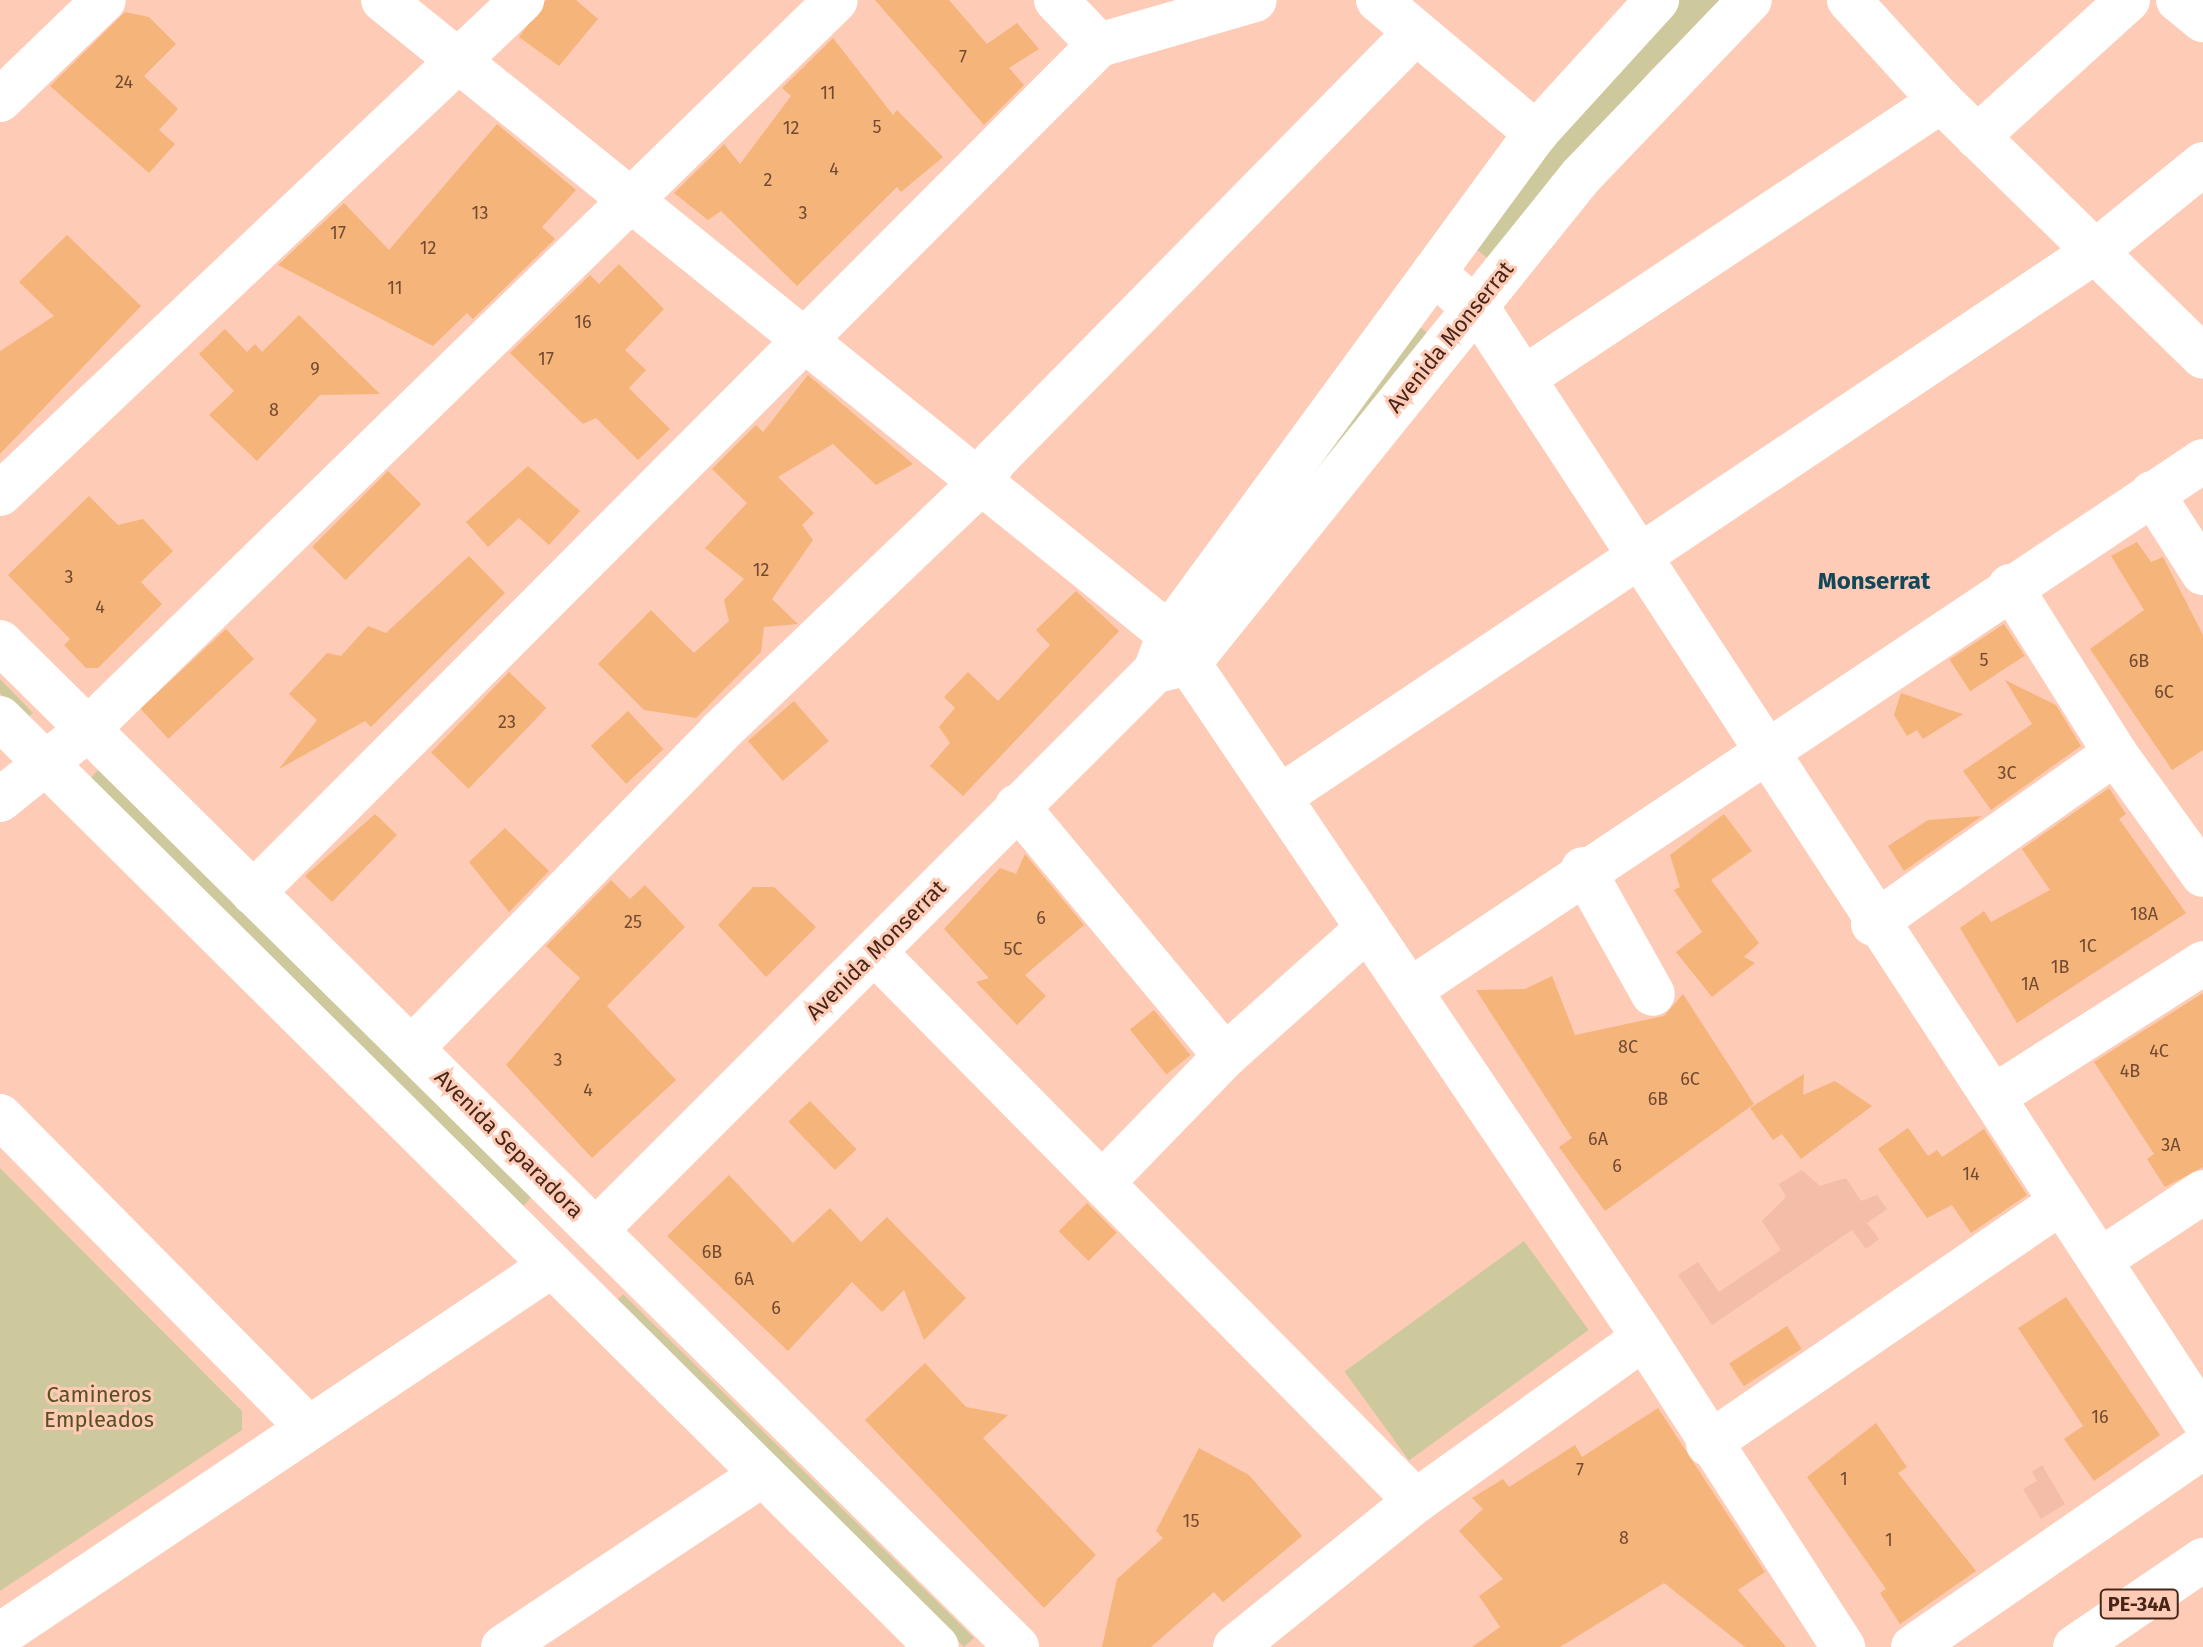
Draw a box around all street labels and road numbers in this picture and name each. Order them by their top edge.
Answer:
street label: Avenida Monserrat [1381,256,1519,418]
street label: Avenida Monserrat [801,875,951,1025]
street label: Avenida Separadora [429,1064,589,1224]
road number: PE-34A [2099,1588,2179,1620]

